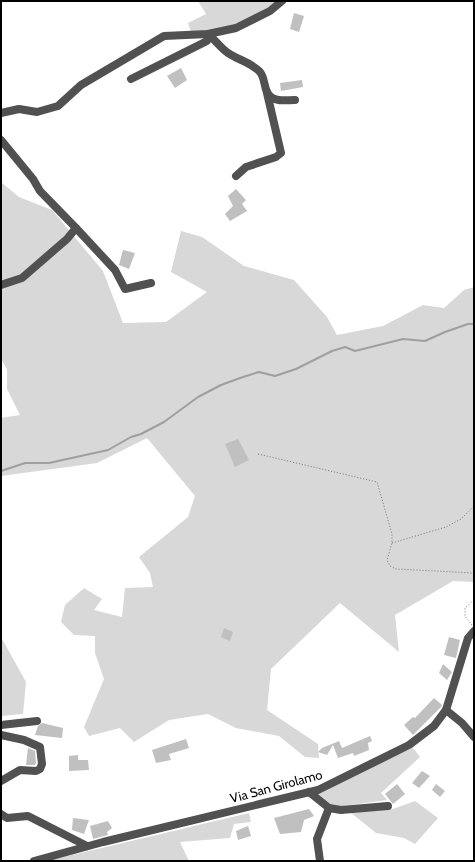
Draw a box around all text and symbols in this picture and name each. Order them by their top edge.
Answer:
street label: Via San Girolamo [228,766,324,806]

